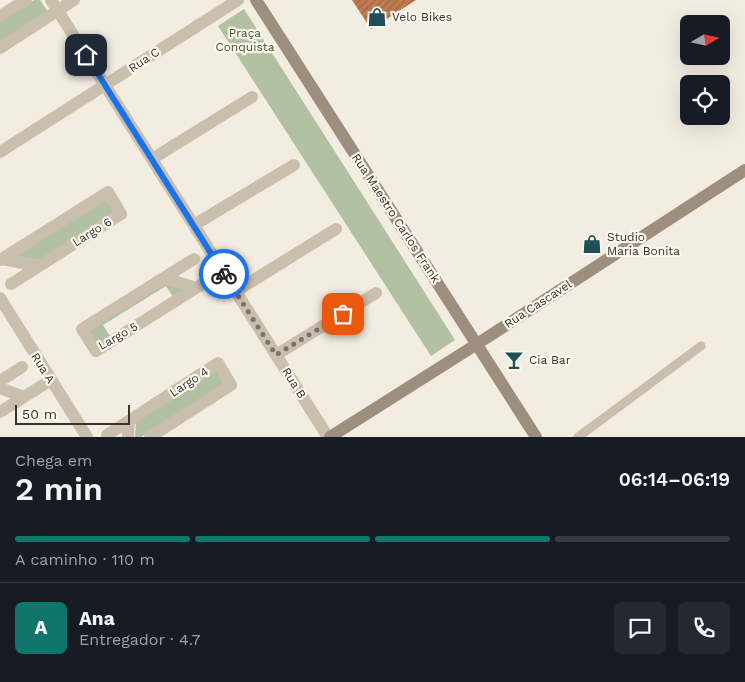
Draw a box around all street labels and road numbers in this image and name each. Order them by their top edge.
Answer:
street label: Rua C [126,45,162,75]
street label: Rua Maestro Carlos Frank [349,151,443,285]
street label: Largo 6 [70,215,114,249]
street label: Rua Cascavel [502,277,575,331]
street label: Largo 5 [96,319,140,353]
street label: Rua A [28,350,58,386]
street label: Largo 4 [167,364,211,400]
street label: Rua B [279,365,309,401]

